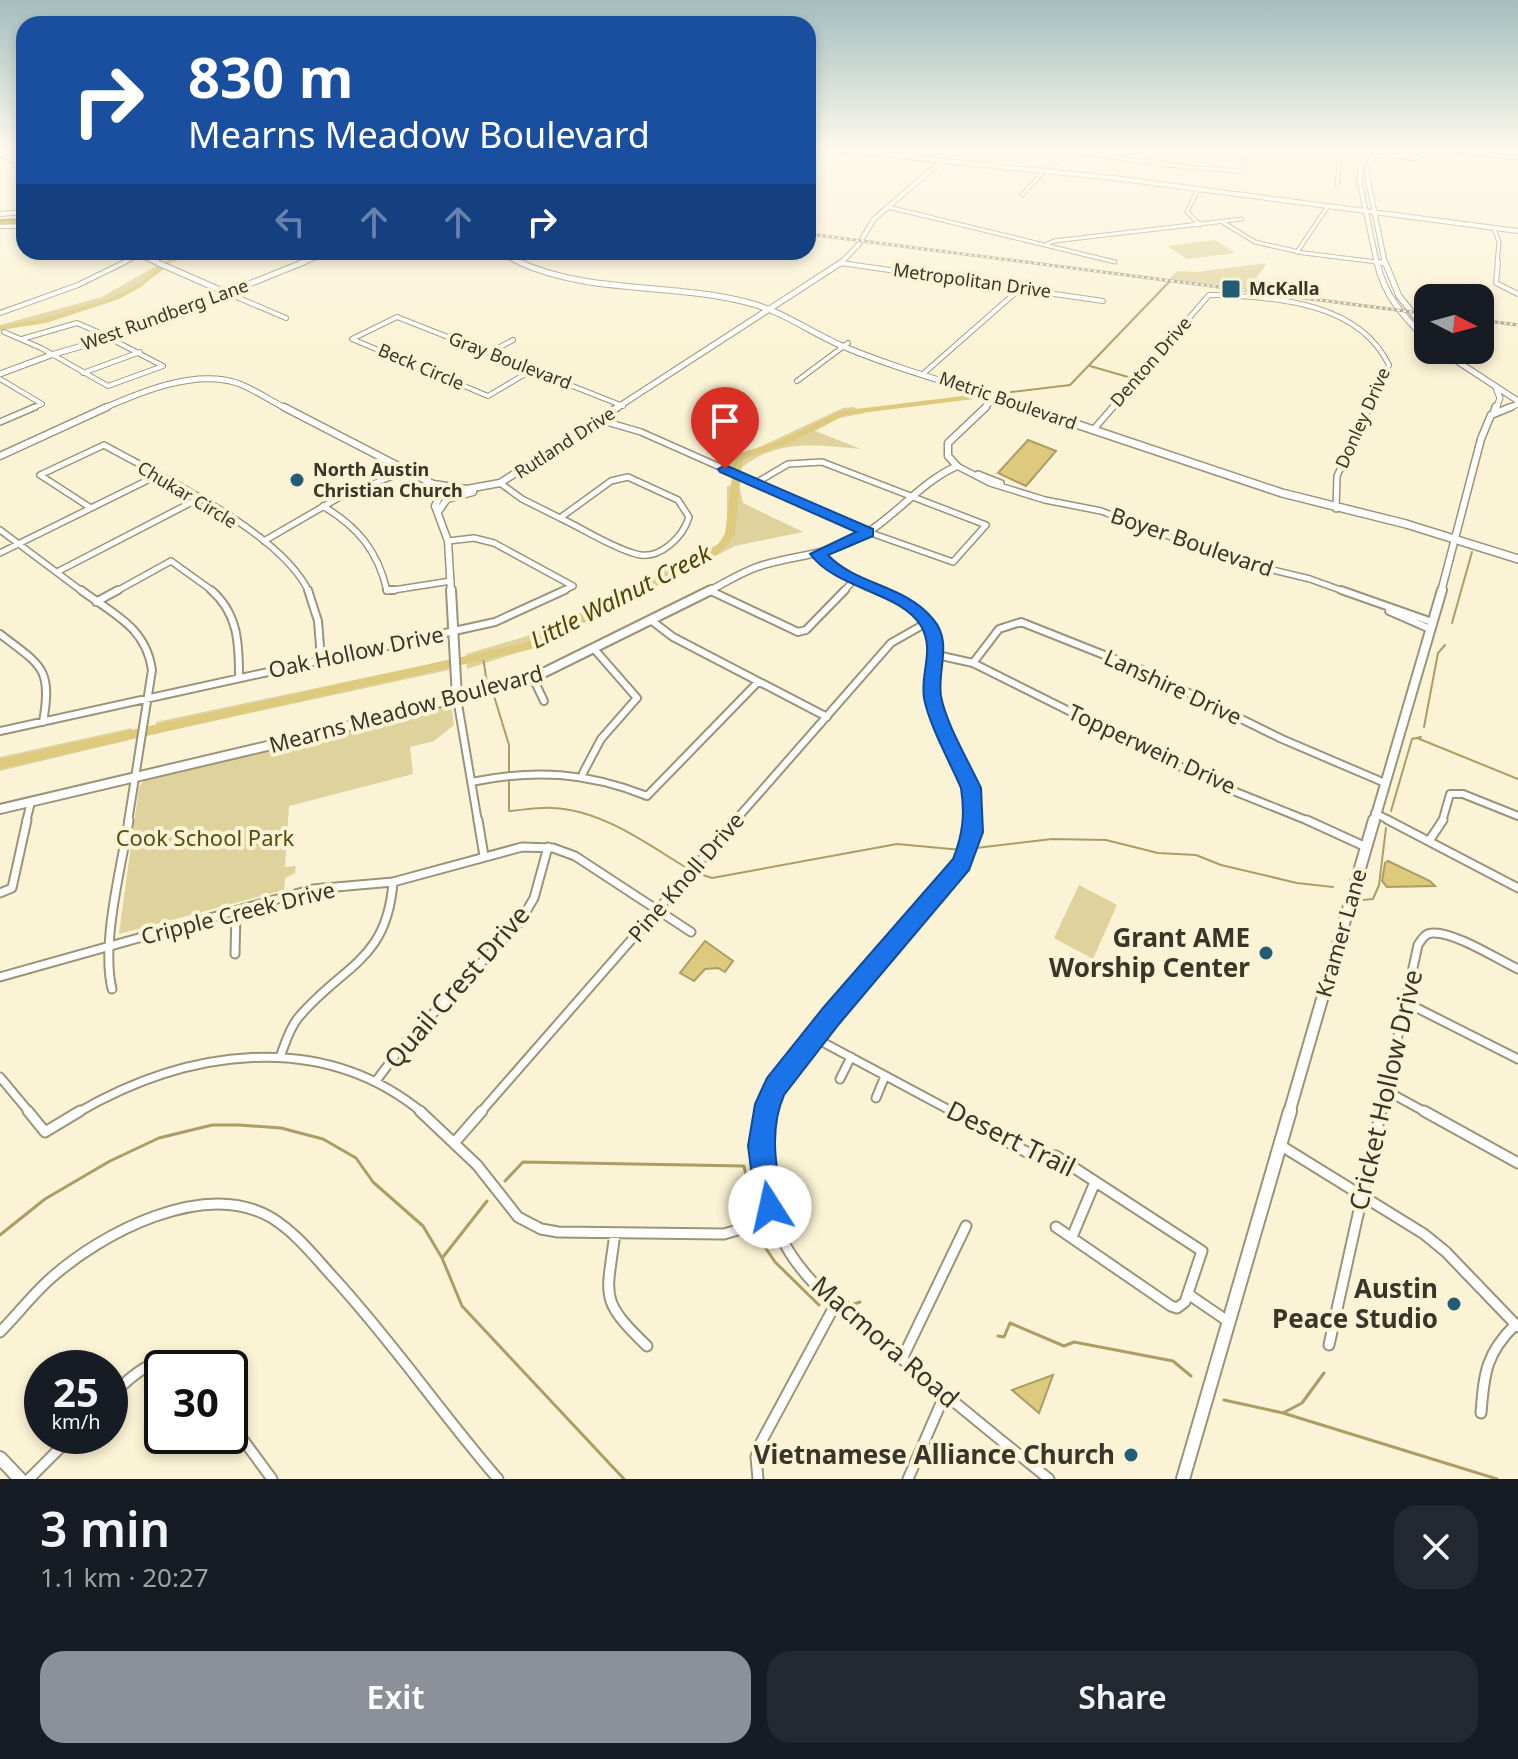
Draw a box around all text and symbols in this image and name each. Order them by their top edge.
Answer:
text: 830 m [188,38,353,114]
icon: right [56,48,160,152]
text: Mearns Meadow Boulevard [188,110,650,159]
icon: left [268,200,312,244]
icon: ahead [352,200,396,244]
icon: ahead [436,200,480,244]
icon: right [520,200,564,244]
street label: Metropolitan Drive [892,257,1053,303]
street label: West Rundberg Lane [78,273,251,355]
place label: McKalla [1249,276,1320,300]
marker: McKalla [1220,278,1242,300]
north arrow [1414,284,1494,364]
map controls [1414,284,1494,364]
street label: Denton Drive [1104,311,1196,412]
street label: Gray Boulevard [446,326,575,395]
street label: Beck Circle [375,337,468,395]
street label: Donley Drive [1329,363,1395,472]
street label: Metric Boulevard [936,365,1080,435]
pin [691,387,759,469]
icon: arrive [703,399,747,443]
street label: Rutland Drive [510,401,619,484]
street label: Chukar Circle [133,455,242,533]
place label: North Austin Christian Church [313,457,463,502]
marker: North Austin Christian Church [288,471,306,489]
street label: Boyer Boulevard [1107,499,1278,583]
water label: Little Walnut Creek [524,535,717,656]
street label: Oak Hollow Drive [265,618,446,684]
street label: Lanshire Drive [1100,641,1247,731]
street label: Mearns Meadow Boulevard [266,657,546,759]
street label: Topperwein Drive [1064,696,1241,800]
street label: Pine Knoll Drive [621,805,750,948]
park label: Cook School Park [116,822,295,852]
street label: Kramer Lane [1307,865,1373,1000]
street label: Cripple Creek Drive [138,873,338,951]
street label: Quail Crest Drive [375,897,537,1076]
place label: Grant AME Worship Center [1049,919,1250,985]
marker: Grant AME Worship Center [1257,944,1275,962]
street label: Cricket Hollow Drive [1340,966,1430,1214]
street label: Desert Trail [941,1091,1082,1185]
position arrow [728,1165,812,1249]
street label: Macmora Road [804,1267,967,1415]
place label: Austin Peace Studio [1272,1270,1438,1336]
marker: Austin Peace Studio [1445,1295,1463,1313]
speed limit sign: 30 [144,1350,248,1454]
text: 25 [53,1364,99,1419]
text: km/h [51,1408,101,1435]
place label: Vietnamese Alliance Church [753,1436,1115,1472]
marker: Vietnamese Alliance Church [1122,1446,1140,1464]
text: 3 min [40,1496,170,1561]
button: close [1394,1505,1478,1589]
text: 1.1 km · 20:27 [40,1559,209,1595]
button: Exit [40,1651,751,1743]
button: Share [767,1651,1478,1743]

